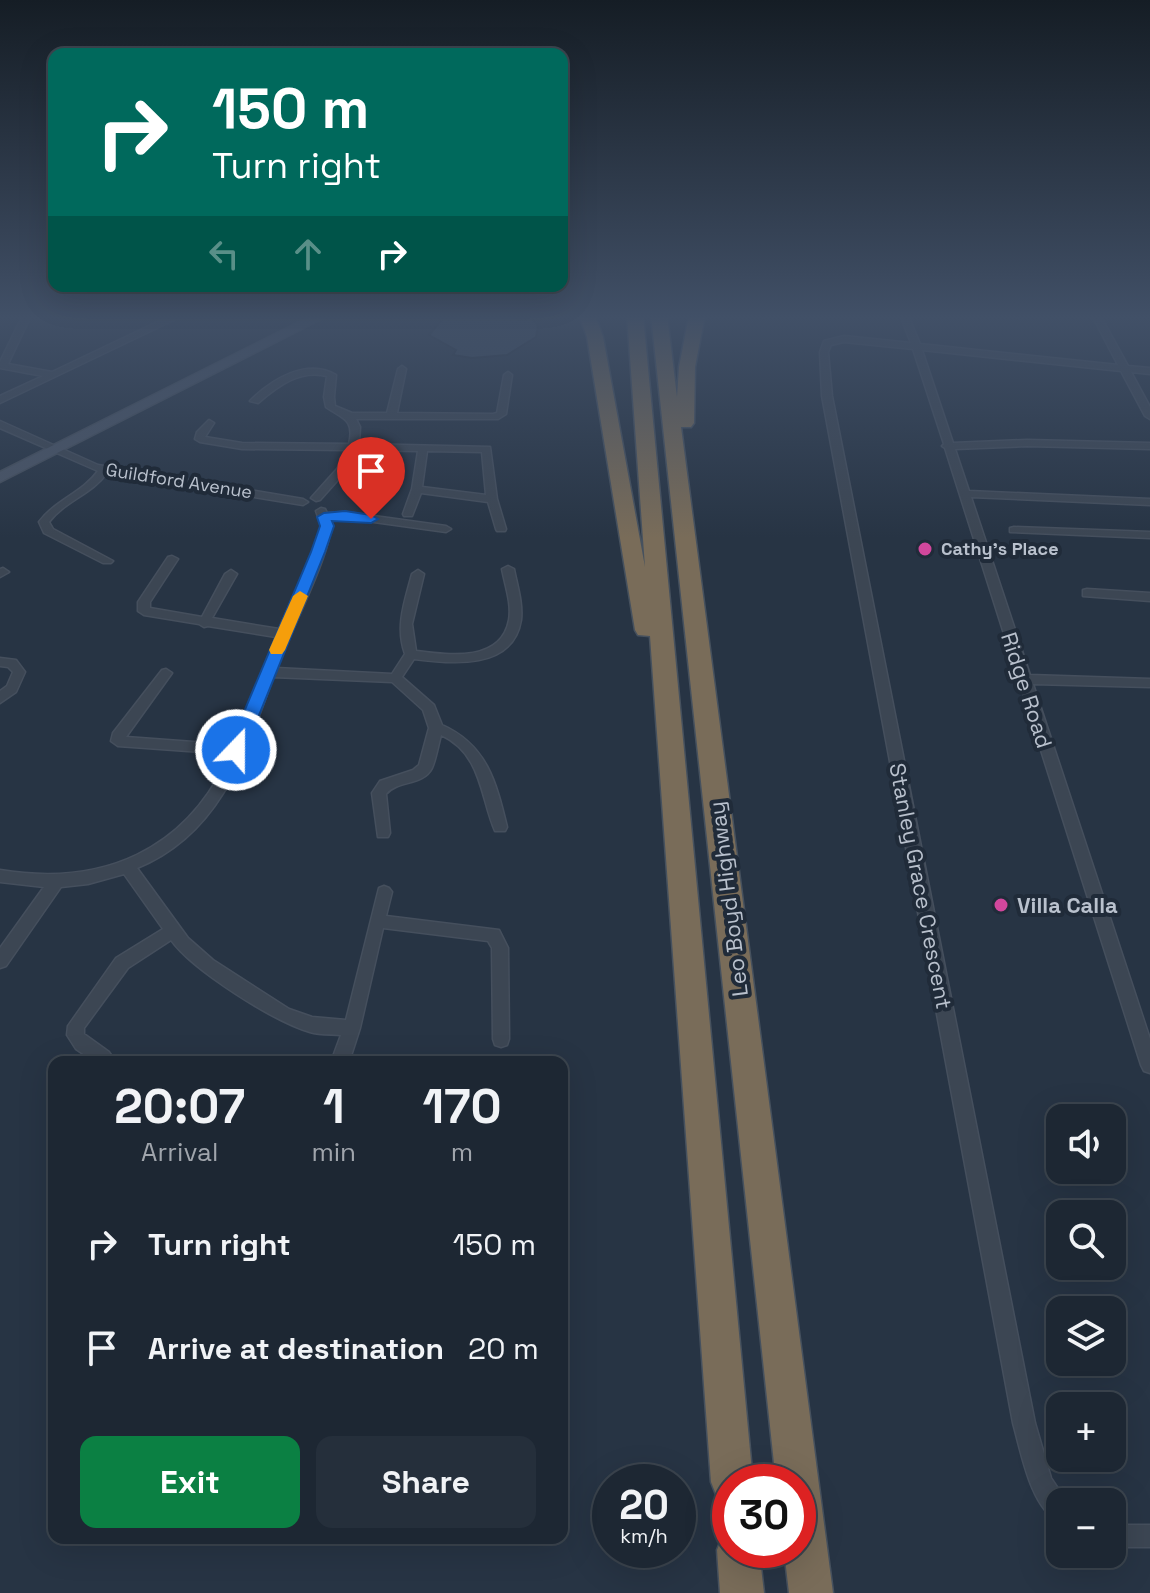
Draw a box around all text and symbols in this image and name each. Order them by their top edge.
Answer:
text: 150 m [212,73,369,144]
icon: right [80,80,184,184]
text: Turn right [212,143,381,189]
icon: left [202,232,246,276]
icon: ahead [286,232,330,276]
icon: right [370,232,414,276]
pin [337,437,405,519]
icon: arrive [349,449,393,493]
street label: Guildford Avenue [104,458,254,503]
place label: Cathy's Place [941,537,1059,560]
marker: Cathy's Place [916,540,934,558]
street label: Ridge Road [995,628,1059,752]
position arrow [194,708,278,792]
street label: Stanley Grace Crescent [883,761,959,1011]
street label: Leo Boyd Highway [702,800,754,998]
place label: Villa Calla [1017,891,1118,919]
marker: Villa Calla [992,896,1010,914]
text: 20:07 [114,1076,245,1137]
text: 1 [323,1076,345,1137]
text: 170 [422,1076,502,1137]
map controls [1046,1104,1126,1568]
button: sound [1046,1104,1126,1184]
text: Arrival [141,1135,218,1169]
text: min [311,1135,356,1169]
text: m [451,1135,473,1169]
button: search [1046,1200,1126,1280]
icon: right [80,1222,124,1266]
text: Turn right [148,1225,291,1264]
text: 150 m [453,1225,536,1264]
button: layers [1046,1296,1126,1376]
icon: arrive [80,1326,124,1370]
text: Arrive at destination [148,1329,444,1368]
text: 20 m [468,1329,539,1368]
button: + [1046,1392,1126,1472]
button: Exit [80,1436,300,1528]
button: Share [316,1436,536,1528]
speed limit sign: 30 [712,1464,816,1568]
text: 20 [619,1480,669,1531]
button: − [1046,1488,1126,1568]
text: km/h [620,1523,668,1549]

